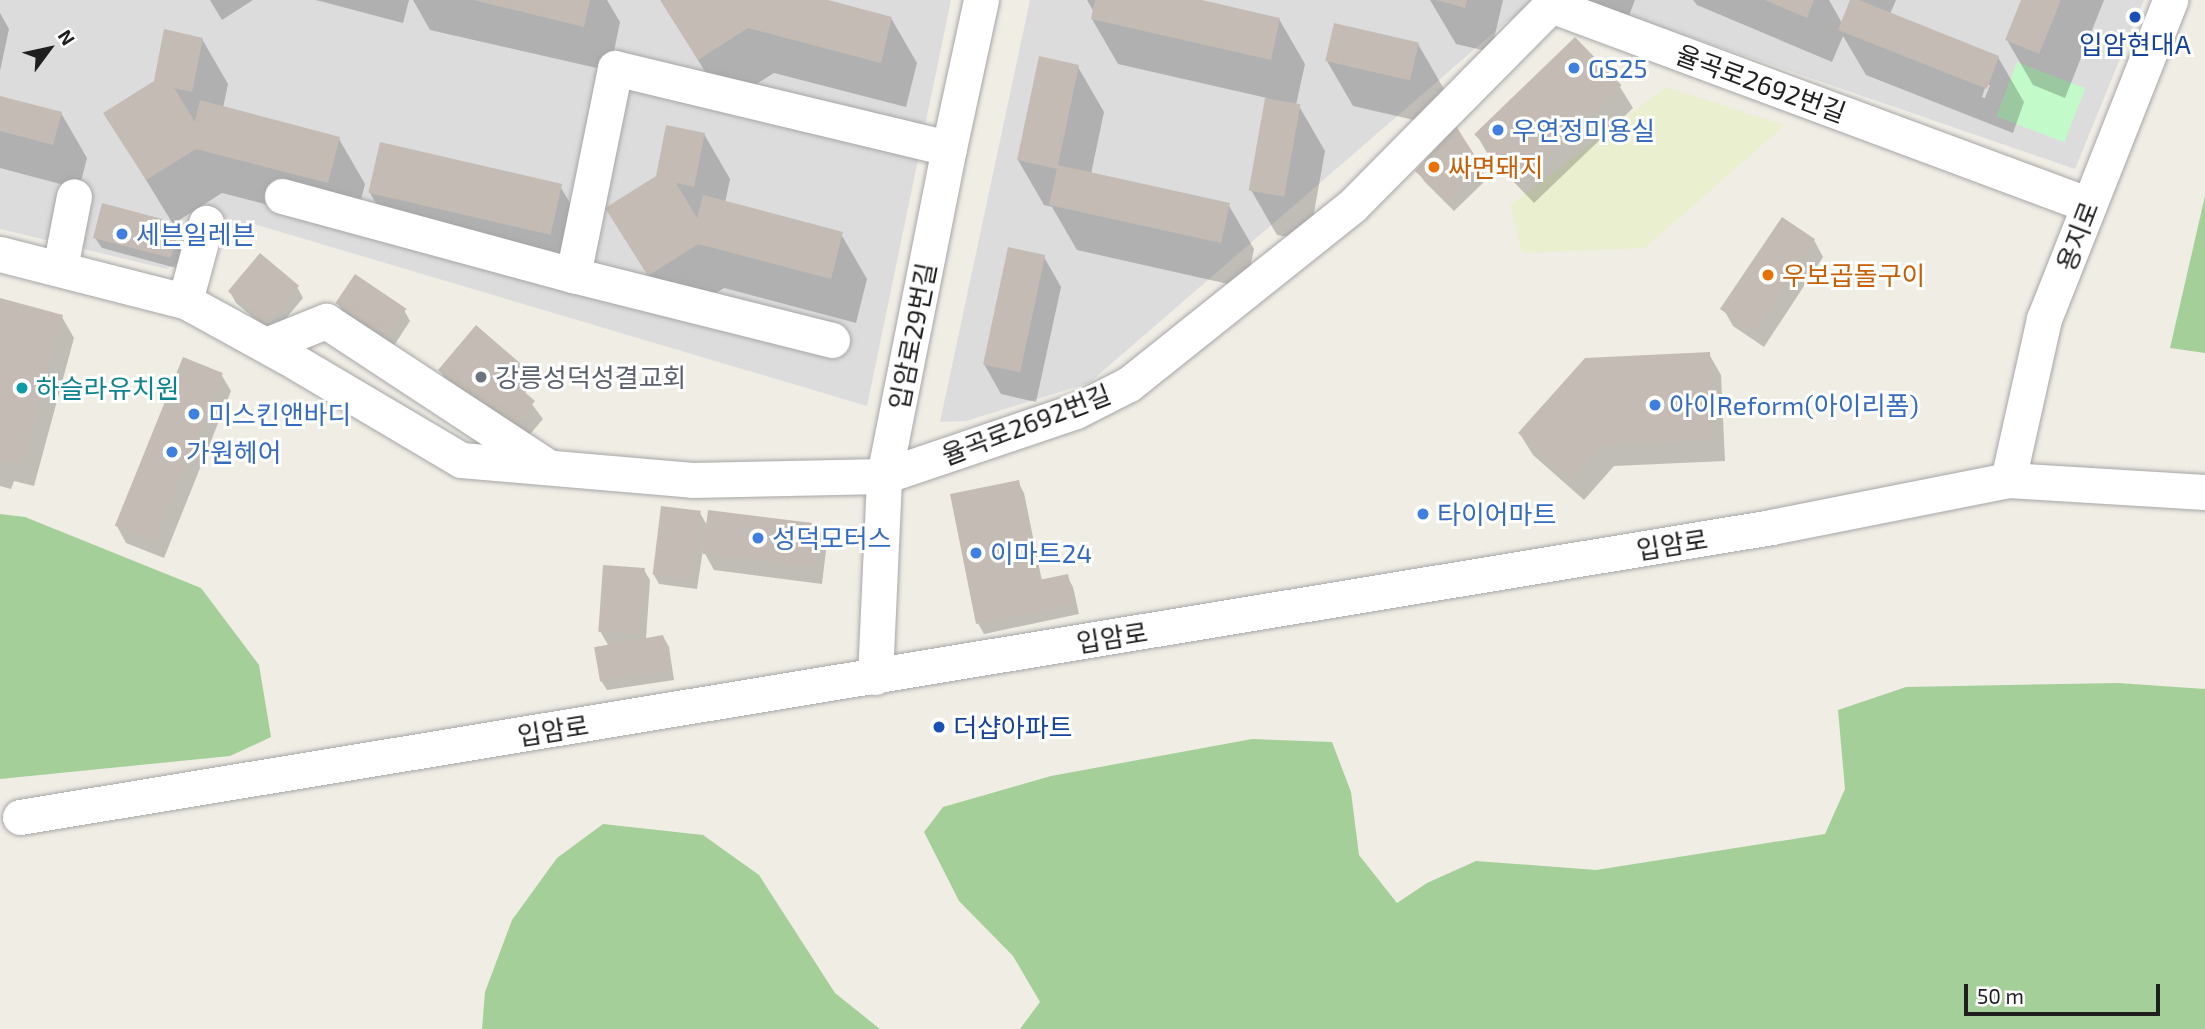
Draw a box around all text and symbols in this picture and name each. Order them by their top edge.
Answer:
marker: 입암현대A [2127,9,2143,25]
north arrow [14,14,84,84]
text: N [54,25,80,49]
place label: 입암현대A [2079,28,2191,60]
street label: 율곡로2692번길 [1672,38,1850,128]
place label: GS25 [1588,52,1647,84]
marker: GS25 [1566,60,1582,76]
place label: 우연정미용실 [1512,114,1656,146]
marker: 우연정미용실 [1490,122,1506,138]
place label: 싸면돼지 [1448,151,1544,183]
marker: 싸면돼지 [1426,159,1442,175]
street label: 용지로 [2050,197,2104,275]
place label: 세븐일레븐 [136,218,256,250]
marker: 세븐일레븐 [114,226,130,242]
place label: 우보곱돌구이 [1782,259,1926,291]
street label: 입암로29번길 [882,260,942,412]
marker: 우보곱돌구이 [1760,267,1776,283]
place label: 강릉성덕성결교회 [495,361,686,393]
marker: 강릉성덕성결교회 [473,369,489,385]
place label: 하슬라유치원 [36,372,180,404]
street label: 율곡로2692번길 [937,377,1115,471]
marker: 하슬라유치원 [14,380,30,396]
place label: 아이Reform(아이리폼) [1669,389,1919,421]
marker: 아이Reform(아이리폼) [1647,397,1663,413]
place label: 미스킨앤바디 [208,398,352,430]
marker: 미스킨앤바디 [186,406,202,422]
place label: 가원헤어 [186,436,282,468]
marker: 가원헤어 [164,444,180,460]
place label: 타이어마트 [1437,498,1557,530]
marker: 타이어마트 [1415,506,1431,522]
place label: 성덕모터스 [772,522,892,554]
street label: 입암로 [1634,523,1710,565]
marker: 성덕모터스 [750,530,766,546]
place label: 이마트24 [990,537,1092,569]
marker: 이마트24 [968,545,984,561]
street label: 입암로 [1074,616,1150,658]
street label: 입암로 [515,709,591,751]
place label: 더샵아파트 [953,711,1073,743]
marker: 더샵아파트 [931,719,947,735]
scale bar [1967,970,2163,1014]
text: 50 m [1977,983,2024,1008]

